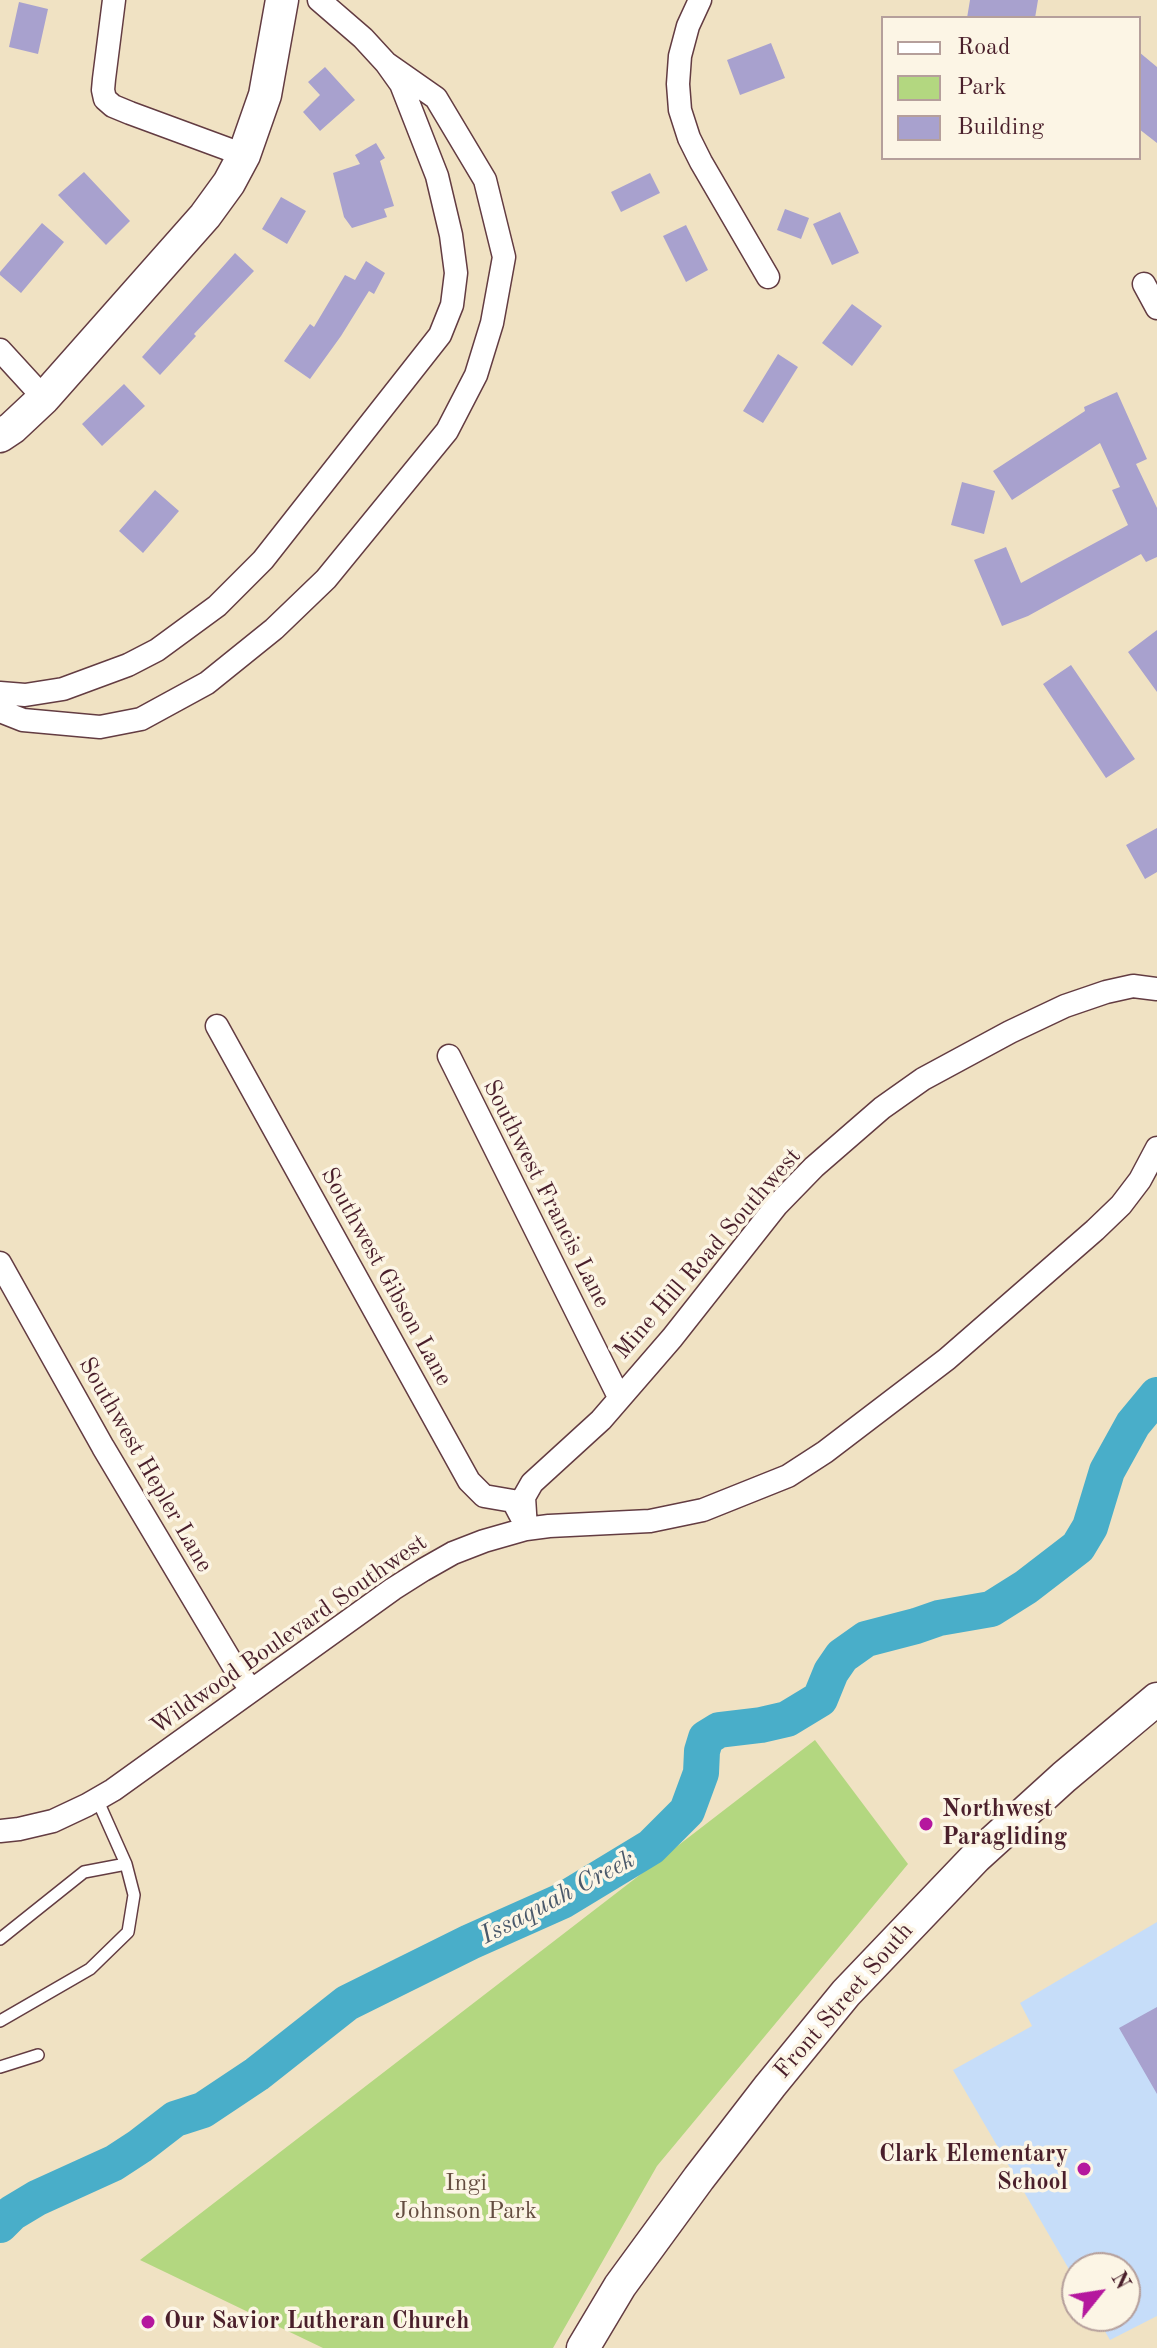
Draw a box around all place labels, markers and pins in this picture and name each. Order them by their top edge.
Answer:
place label: Northwest Paragliding [942,1796,1067,1852]
marker: Northwest Paragliding [917,1815,935,1833]
place label: Clark Elementary School [879,2141,1068,2197]
marker: Clark Elementary School [1075,2160,1093,2178]
place label: Our Savior Lutheran Church [164,2308,469,2336]
marker: Our Savior Lutheran Church [139,2313,157,2331]

